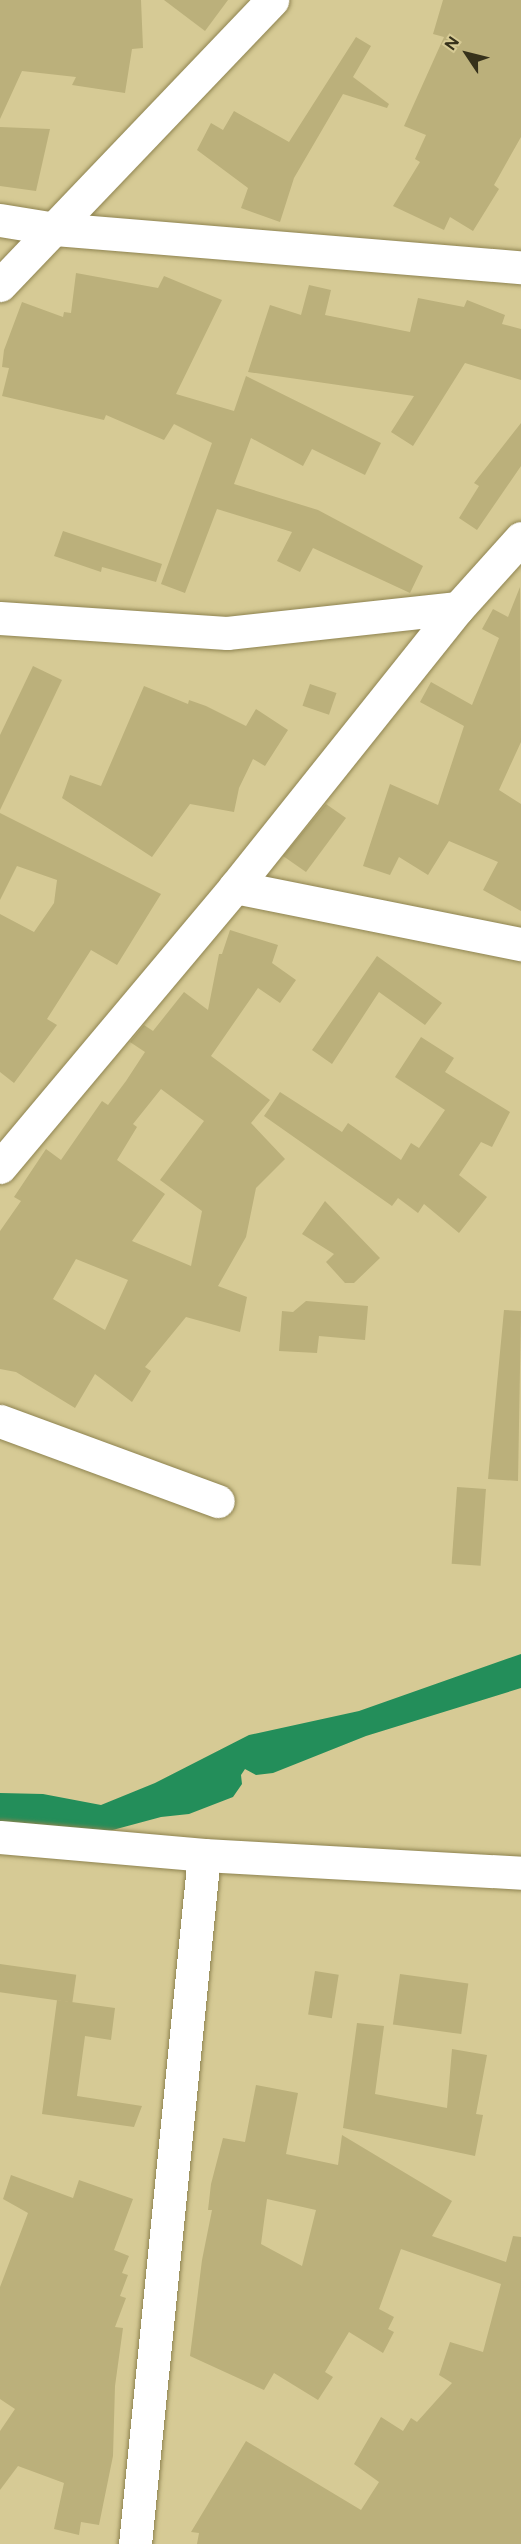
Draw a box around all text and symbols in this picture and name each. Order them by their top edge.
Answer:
north arrow [437,24,497,84]
text: N [441,33,463,54]

